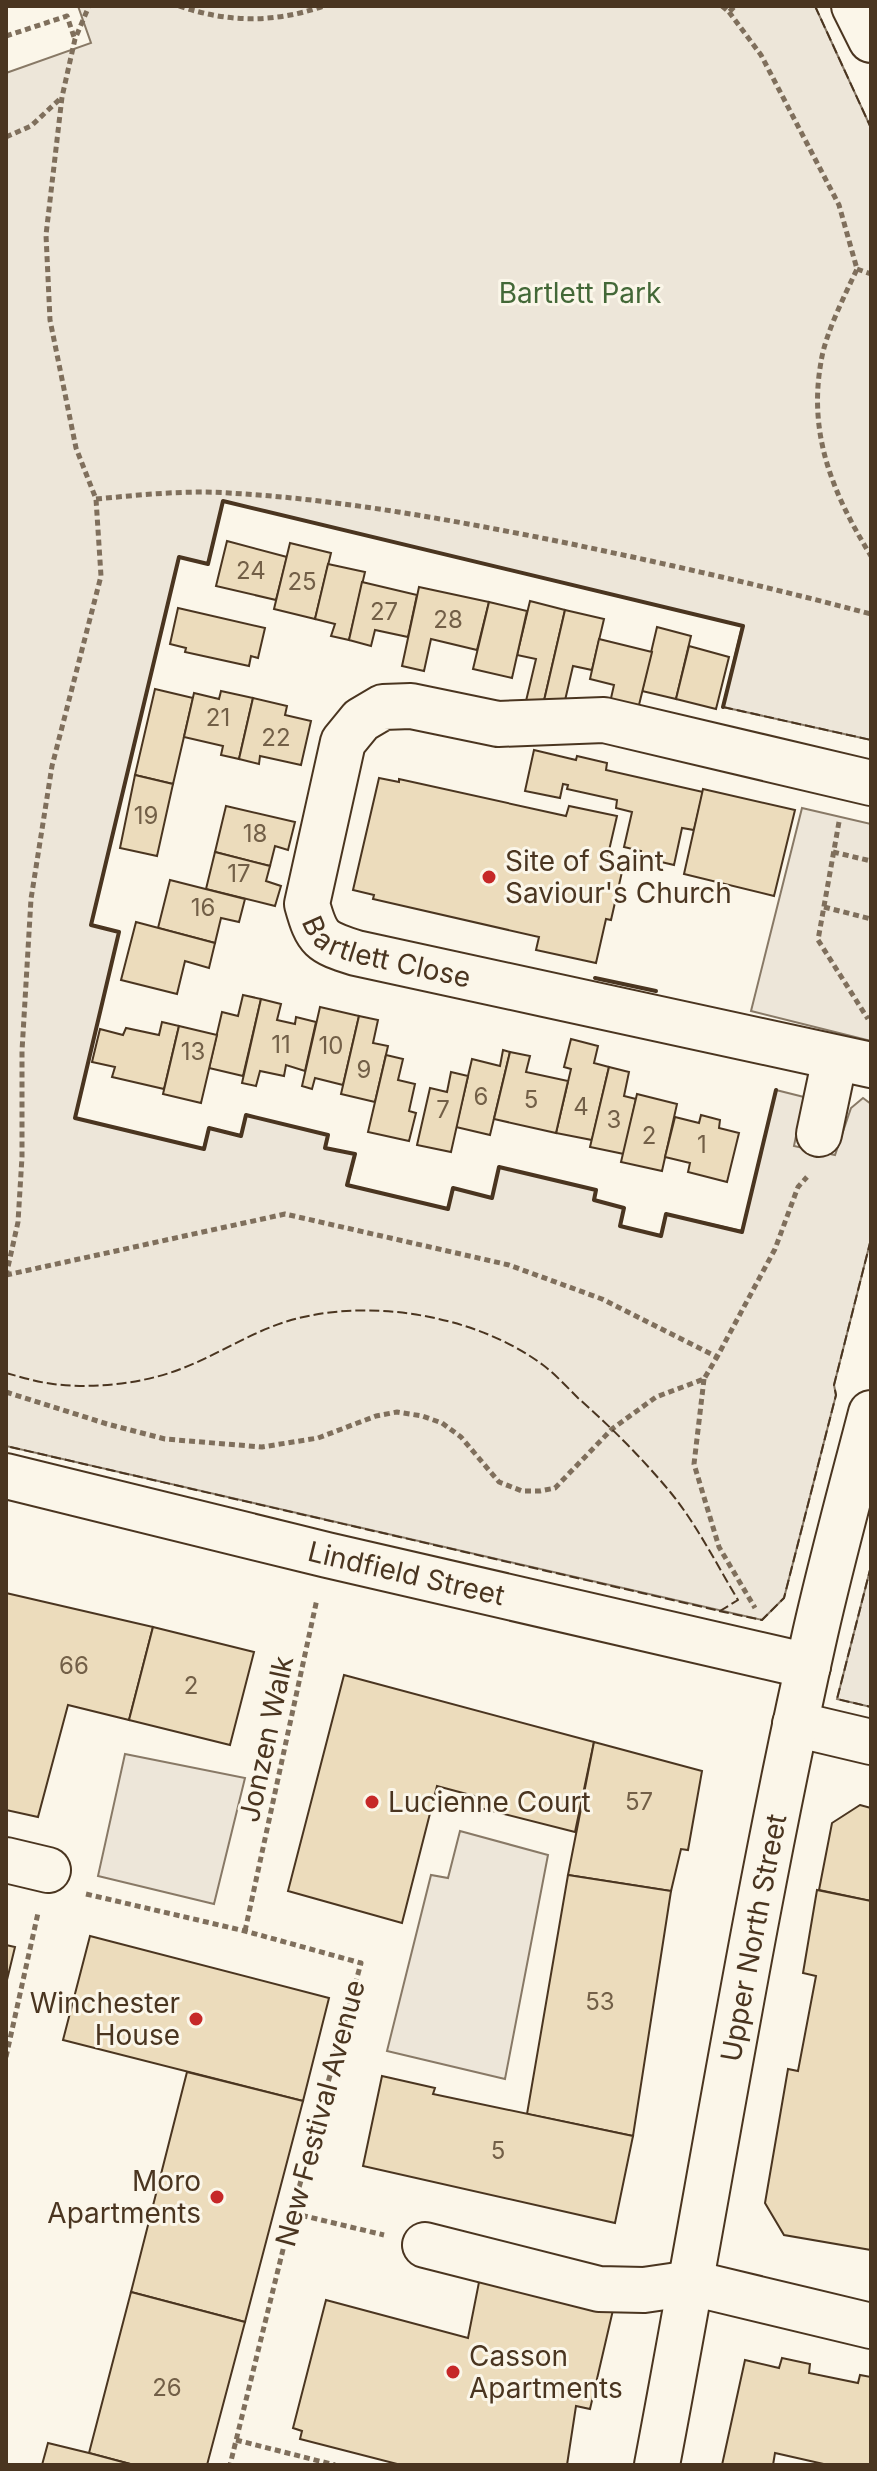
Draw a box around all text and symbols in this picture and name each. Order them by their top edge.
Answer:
park label: Bartlett Park [499,276,661,310]
house number: 24 [236,556,266,585]
house number: 25 [287,567,317,596]
house number: 27 [370,597,398,626]
house number: 28 [433,605,463,634]
house number: 21 [206,703,230,732]
house number: 22 [261,723,291,752]
house number: 19 [134,801,158,830]
house number: 18 [243,819,267,848]
place label: Site of Saint Saviour's Church [505,844,732,910]
house number: 17 [227,859,251,888]
marker: Site of Saint Saviour's Church [480,868,498,886]
house number: 16 [191,893,215,922]
street label: Bartlett Close [295,911,474,994]
house number: 11 [271,1030,291,1059]
house number: 10 [319,1031,343,1060]
house number: 13 [181,1037,205,1066]
house number: 9 [357,1055,371,1084]
house number: 6 [474,1082,488,1111]
house number: 5 [524,1085,538,1114]
house number: 4 [573,1092,589,1121]
house number: 7 [436,1095,450,1124]
house number: 3 [607,1105,621,1134]
house number: 2 [642,1121,656,1150]
house number: 1 [697,1130,707,1159]
street label: Lindfield Street [305,1534,508,1612]
house number: 66 [59,1651,89,1680]
street label: Jonzen Walk [232,1653,300,1825]
house number: 2 [184,1671,198,1700]
place label: Lucienne Court [388,1785,591,1819]
house number: 57 [625,1787,653,1816]
marker: Lucienne Court [363,1793,381,1811]
street label: Upper North Street [713,1811,793,2064]
street label: New Festival Avenue [268,1976,372,2250]
place label: Winchester House [30,1986,180,2052]
house number: 53 [585,1987,615,2016]
marker: Winchester House [187,2010,205,2028]
house number: 5 [491,2136,505,2165]
place label: Moro Apartments [47,2164,201,2230]
marker: Moro Apartments [208,2188,226,2206]
place label: Casson Apartments [469,2339,623,2405]
marker: Casson Apartments [444,2363,462,2381]
house number: 26 [152,2373,182,2402]

